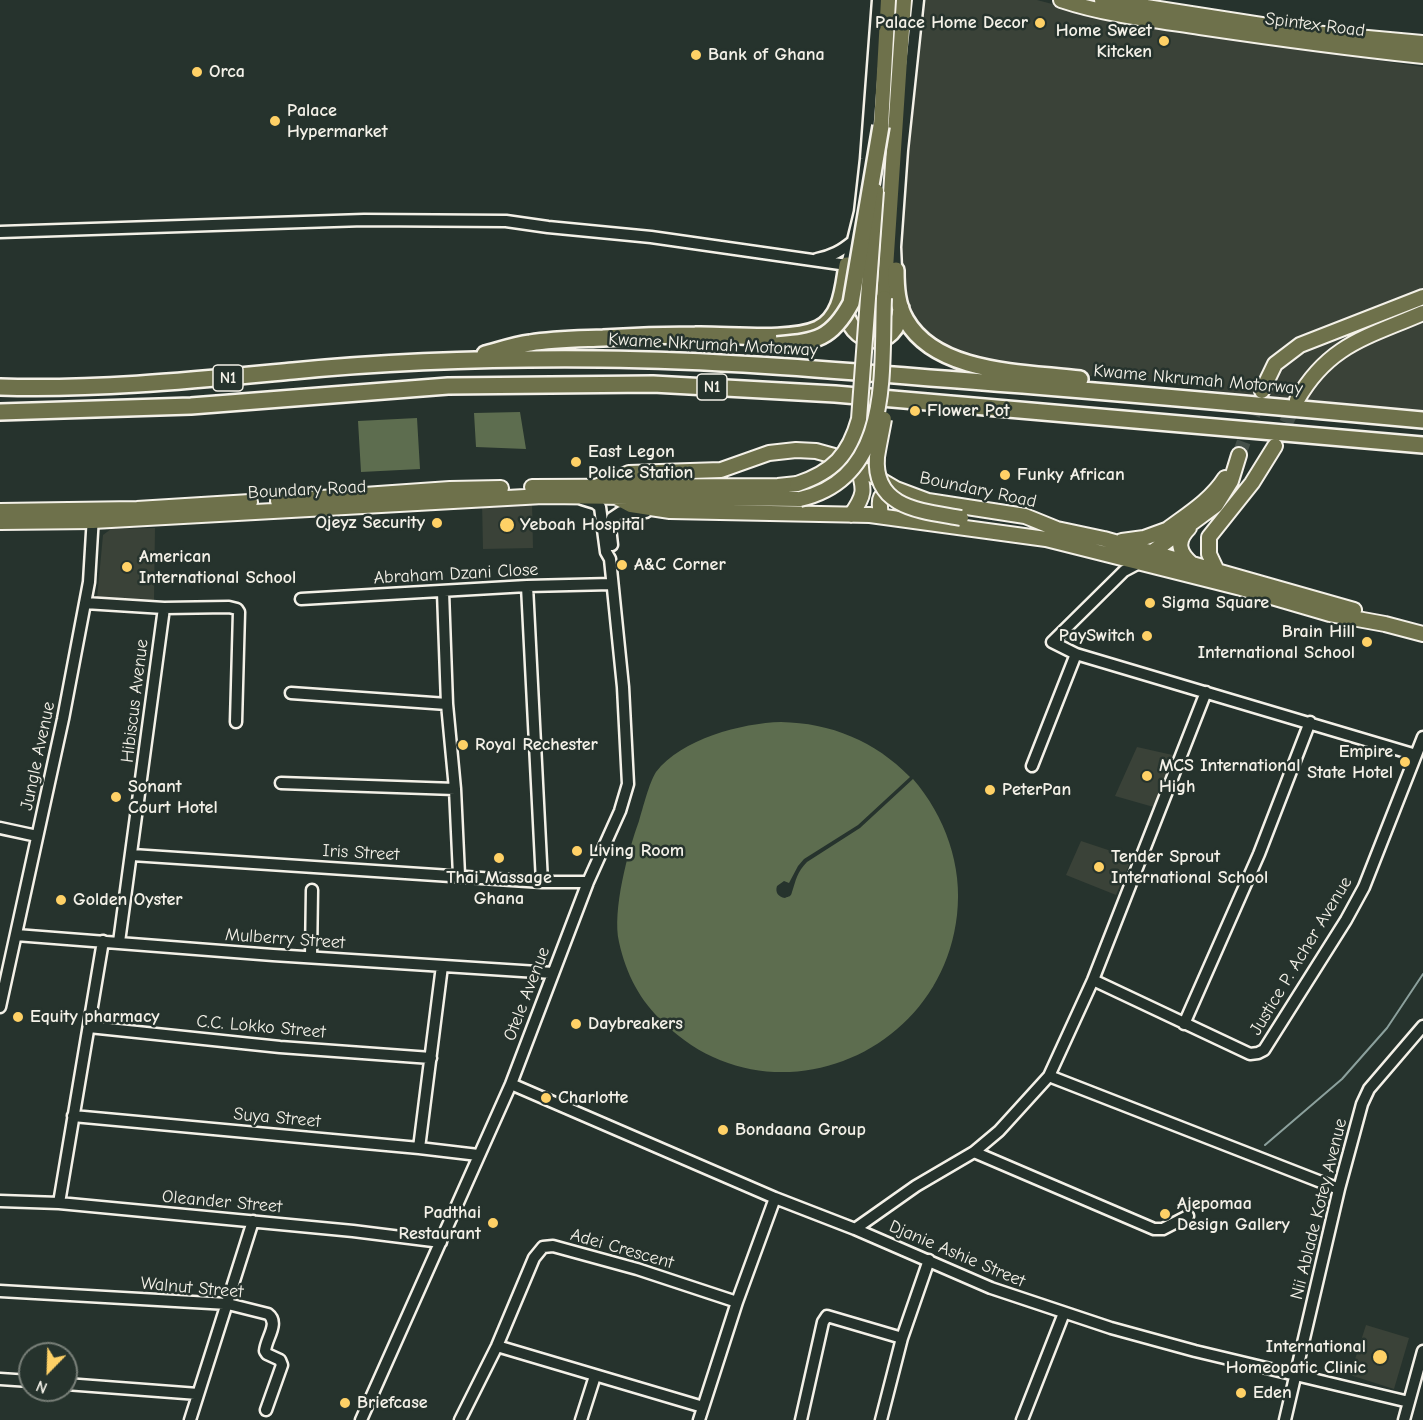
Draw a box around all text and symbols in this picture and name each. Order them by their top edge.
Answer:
street label: Spintex Road [1264,8,1366,42]
place label: Palace Home Decor [875,12,1028,34]
marker: Palace Home Decor [1033,16,1047,30]
place label: Home Sweet Kitcken [1056,20,1152,63]
marker: Home Sweet Kitcken [1157,34,1171,48]
place label: Bank of Ghana [708,44,825,66]
marker: Bank of Ghana [689,48,703,62]
place label: Orca [209,61,245,83]
marker: Orca [190,65,204,79]
place label: Palace Hypermarket [287,100,388,142]
marker: Palace Hypermarket [268,114,282,128]
street label: Kwame Nkrumah Motorway [608,329,818,361]
street label: Kwame Nkrumah Motorway [1092,360,1304,400]
road number: N1 [213,365,243,391]
road number: N1 [697,374,727,400]
place label: Flower Pot [927,400,1010,422]
marker: Flower Pot [908,404,922,418]
place label: East Legon Police Station [588,441,693,484]
marker: East Legon Police Station [569,455,583,469]
place label: Funky African [1017,464,1125,486]
street label: Boundary Road [918,467,1038,513]
marker: Funky African [998,468,1012,482]
street label: Boundary Road [247,476,367,504]
place label: Ojeyz Security [315,512,425,534]
place label: Yeboah Hospital [520,514,644,536]
marker: Ojeyz Security [430,516,444,530]
marker: Yeboah Hospital [498,516,516,534]
place label: American International School [139,546,296,588]
place label: A&C Corner [634,554,726,576]
marker: A&C Corner [615,558,629,572]
street label: Abraham Dzani Close [373,559,539,589]
marker: American International School [120,560,134,574]
place label: Sigma Square [1162,592,1269,614]
marker: Sigma Square [1143,596,1157,610]
place label: Brain Hill International School [1198,621,1355,664]
place label: PaySwitch [1059,625,1135,647]
marker: PaySwitch [1140,629,1154,643]
marker: Brain Hill International School [1360,635,1374,649]
street label: Hibiscus Avenue [117,638,153,764]
street label: Jungle Avenue [16,700,60,812]
place label: Royal Rechester [475,734,598,756]
marker: Royal Rechester [456,738,470,752]
place label: Empire State Hotel [1307,741,1393,783]
place label: MCS International High [1159,755,1300,798]
marker: Empire State Hotel [1398,755,1412,769]
marker: MCS International High [1140,769,1154,783]
place label: Sonant Court Hotel [128,776,218,818]
place label: PeterPan [1002,779,1071,801]
marker: PeterPan [983,783,997,797]
marker: Sonant Court Hotel [109,790,123,804]
street label: Iris Street [322,840,400,866]
place label: Living Room [589,840,684,862]
marker: Living Room [570,844,584,858]
place label: Tender Sprout International School [1111,846,1268,888]
marker: Thai Massage Ghana [492,851,506,865]
marker: Tender Sprout International School [1092,860,1106,874]
place label: Thai Massage Ghana [446,867,552,910]
street label: Justice P. Acher Avenue [1245,873,1357,1039]
place label: Golden Oyster [73,889,183,911]
marker: Golden Oyster [54,893,68,907]
street label: Mulberry Street [224,924,346,954]
street label: Otele Avenue [499,944,555,1044]
place label: Equity pharmacy [30,1006,160,1028]
marker: Equity pharmacy [11,1010,25,1024]
street label: C.C. Lokko Street [196,1011,326,1043]
place label: Daybreakers [588,1013,683,1035]
marker: Daybreakers [569,1017,583,1031]
place label: Charlotte [558,1087,628,1109]
marker: Charlotte [539,1091,553,1105]
street label: Suya Street [233,1103,321,1133]
street label: Nii Ablade Kotey Avenue [1286,1116,1352,1302]
place label: Bondaana Group [735,1119,866,1141]
marker: Bondaana Group [716,1123,730,1137]
street label: Oleander Street [161,1186,283,1218]
place label: Ajepomaa Design Gallery [1177,1193,1290,1236]
place label: Padthai Restaurant [399,1202,481,1244]
marker: Ajepomaa Design Gallery [1158,1207,1172,1221]
marker: Padthai Restaurant [486,1216,500,1230]
street label: Djanie Ashie Street [886,1216,1028,1292]
street label: Adei Crescent [568,1224,676,1274]
street label: Walnut Street [140,1273,244,1303]
place label: International Homeopatic Clinic [1226,1336,1366,1378]
north arrow [18,1342,78,1402]
marker: International Homeopatic Clinic [1371,1348,1389,1366]
text: N [33,1376,50,1397]
place label: Eden [1253,1382,1292,1404]
marker: Eden [1234,1386,1248,1400]
place label: Briefcase [357,1392,428,1414]
marker: Briefcase [338,1396,352,1410]

